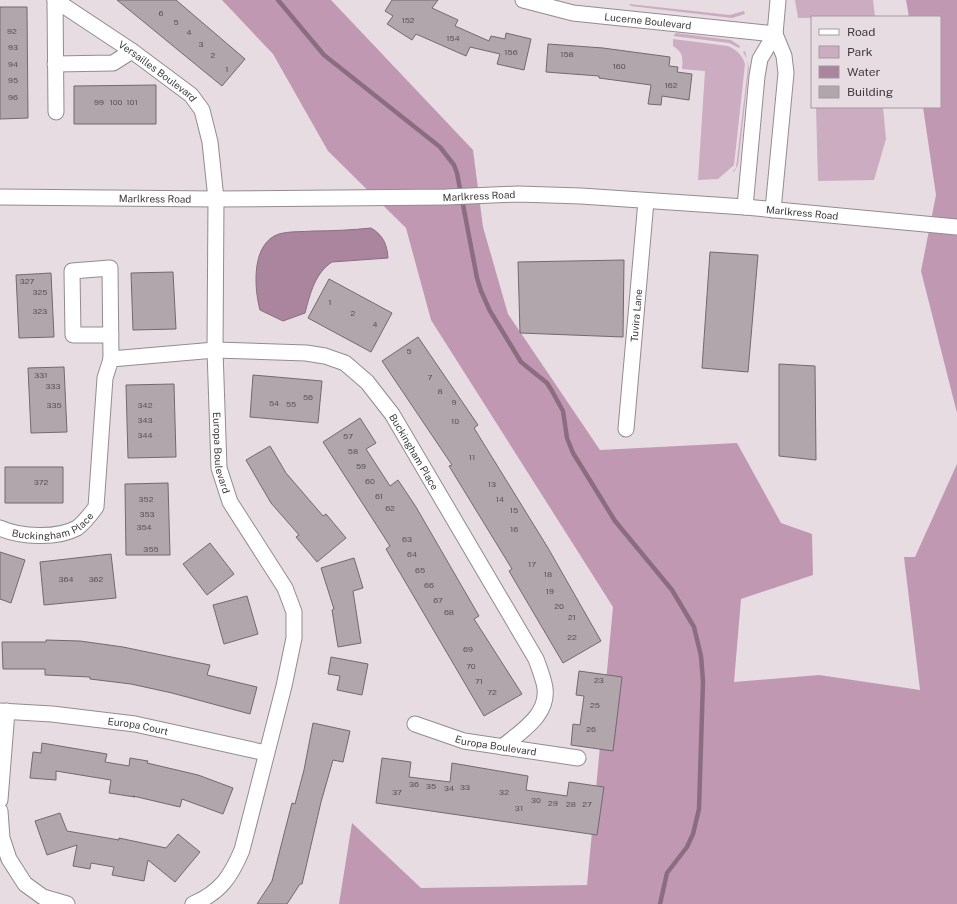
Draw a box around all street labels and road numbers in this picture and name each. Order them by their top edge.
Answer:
street label: Lucerne Boulevard [604,10,692,31]
street label: Versailles Boulevard [116,38,200,104]
street label: Marlkress Road [442,188,515,203]
street label: Marlkress Road [119,192,191,205]
street label: Marlkress Road [766,203,839,222]
street label: Tuvira Lane [628,288,644,342]
street label: Buckingham Place [387,411,441,492]
street label: Europa Boulevard [211,412,233,495]
street label: Buckingham Place [11,510,96,542]
street label: Europa Court [107,715,170,737]
street label: Europa Boulevard [454,732,537,758]

